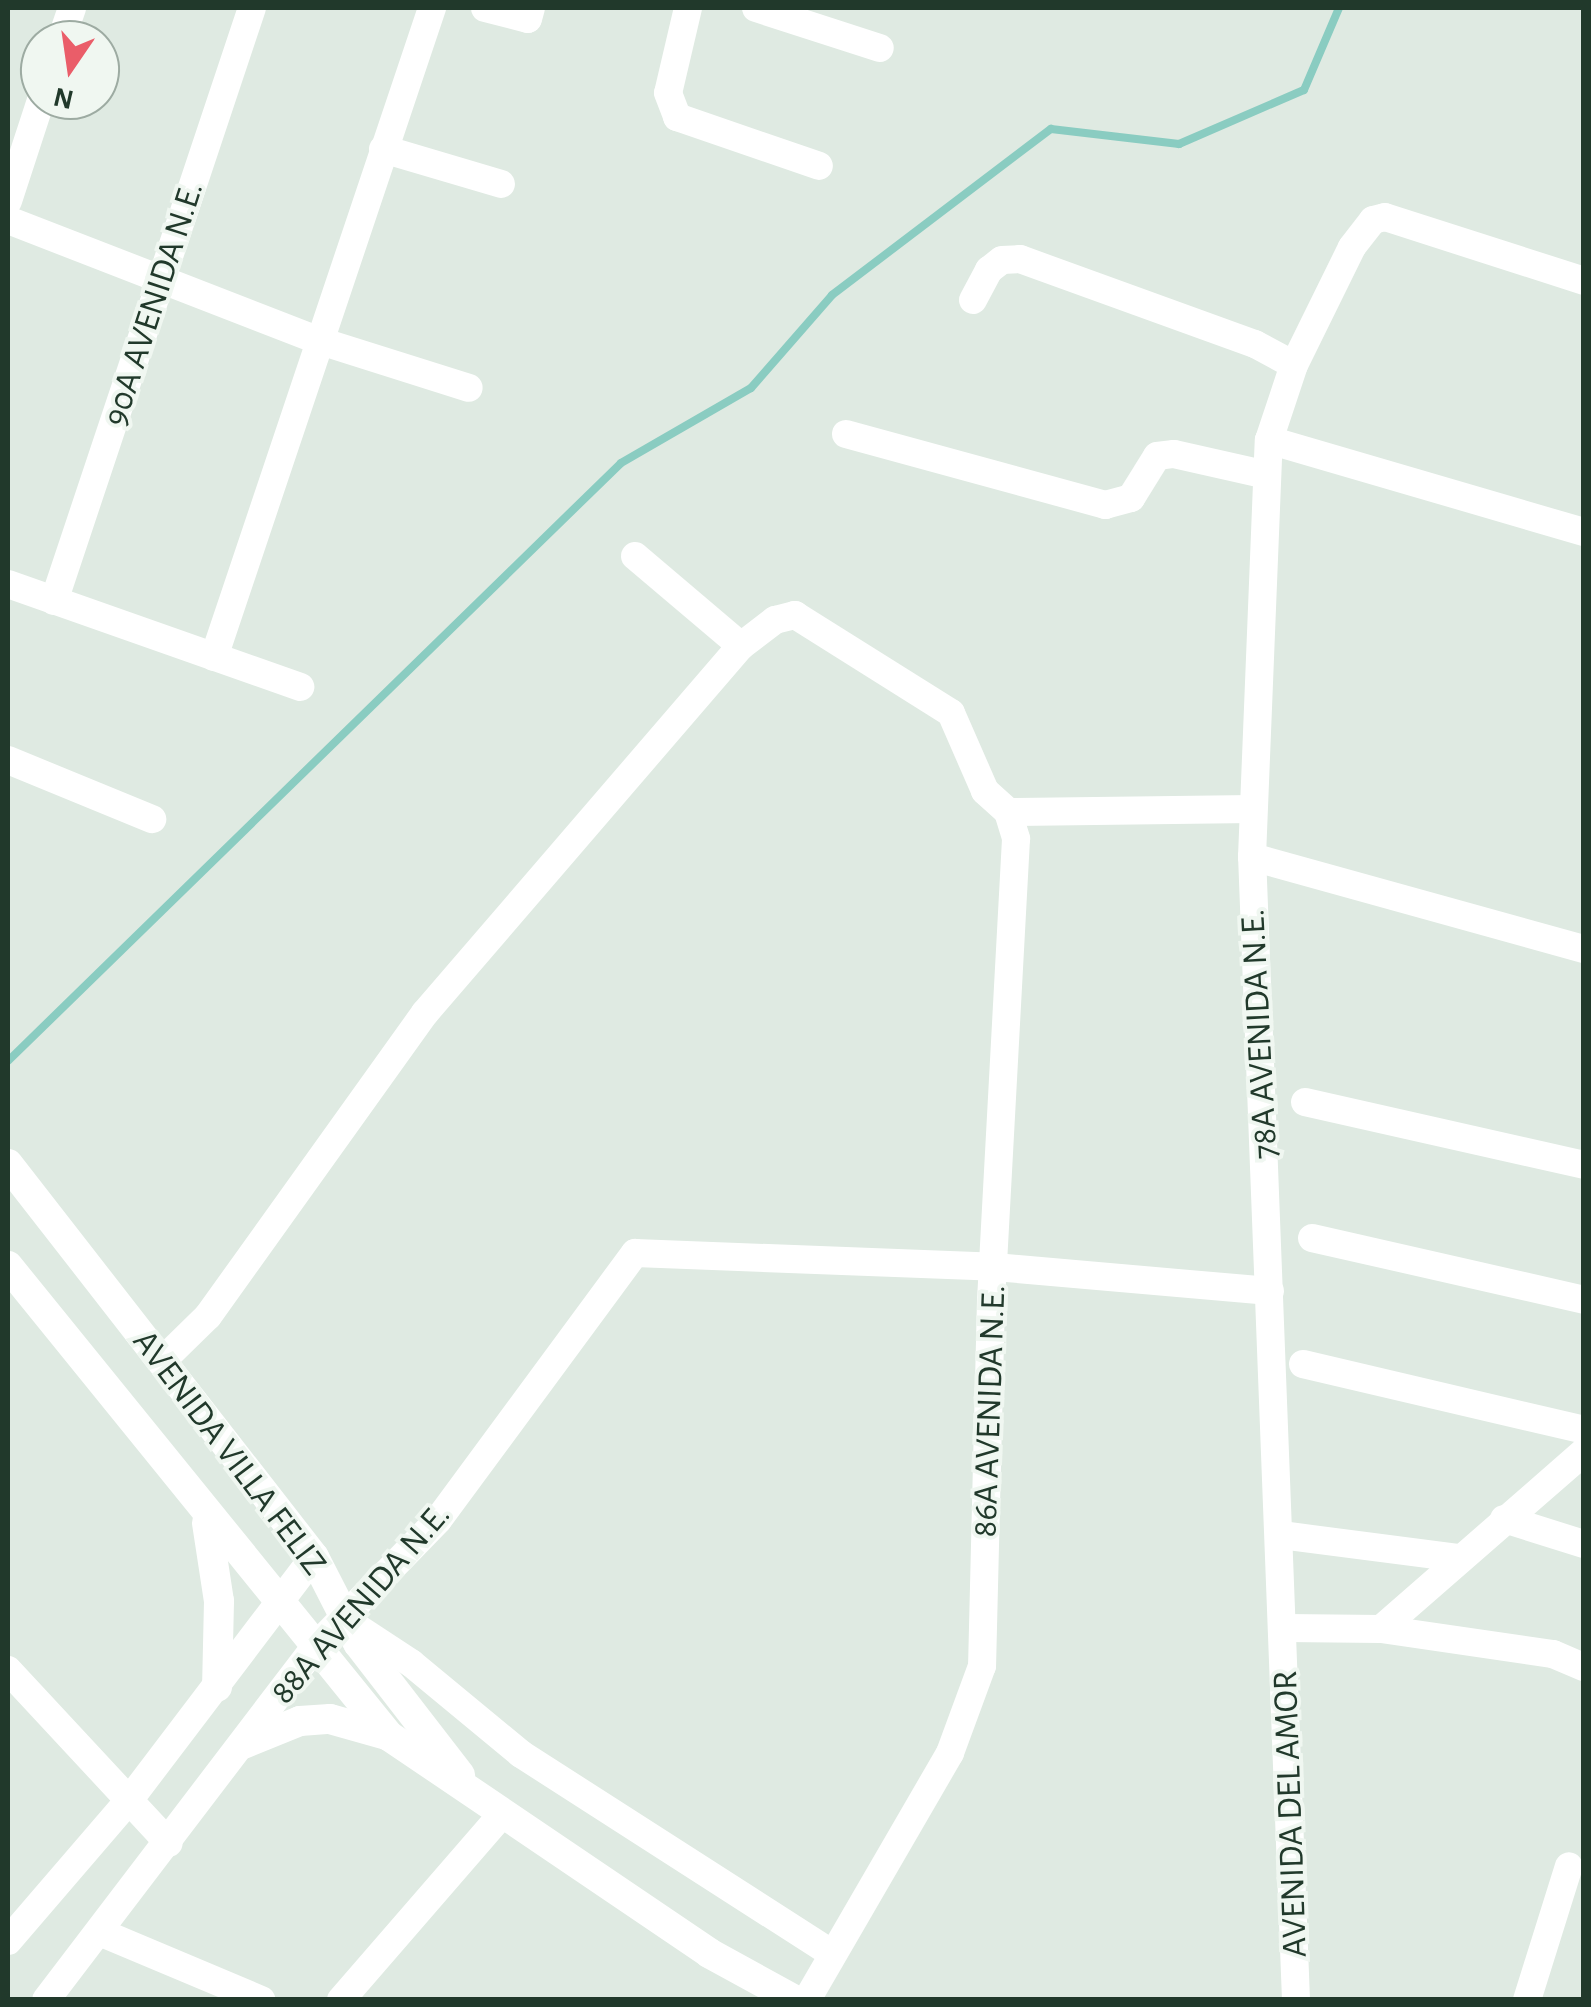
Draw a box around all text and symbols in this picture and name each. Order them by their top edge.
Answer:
north arrow [20,20,120,120]
text: N [51,81,76,113]
street label: 90A AVENIDA N.E. [95,177,213,431]
street label: 78A AVENIDA N.E. [1232,908,1288,1160]
street label: 86A AVENIDA N.E. [965,1284,1015,1538]
street label: AVENIDA VILLA FELIZ [123,1322,335,1584]
street label: 88A AVENIDA N.E. [262,1495,460,1713]
street label: AVENIDA DEL AMOR [1265,1670,1317,1958]

